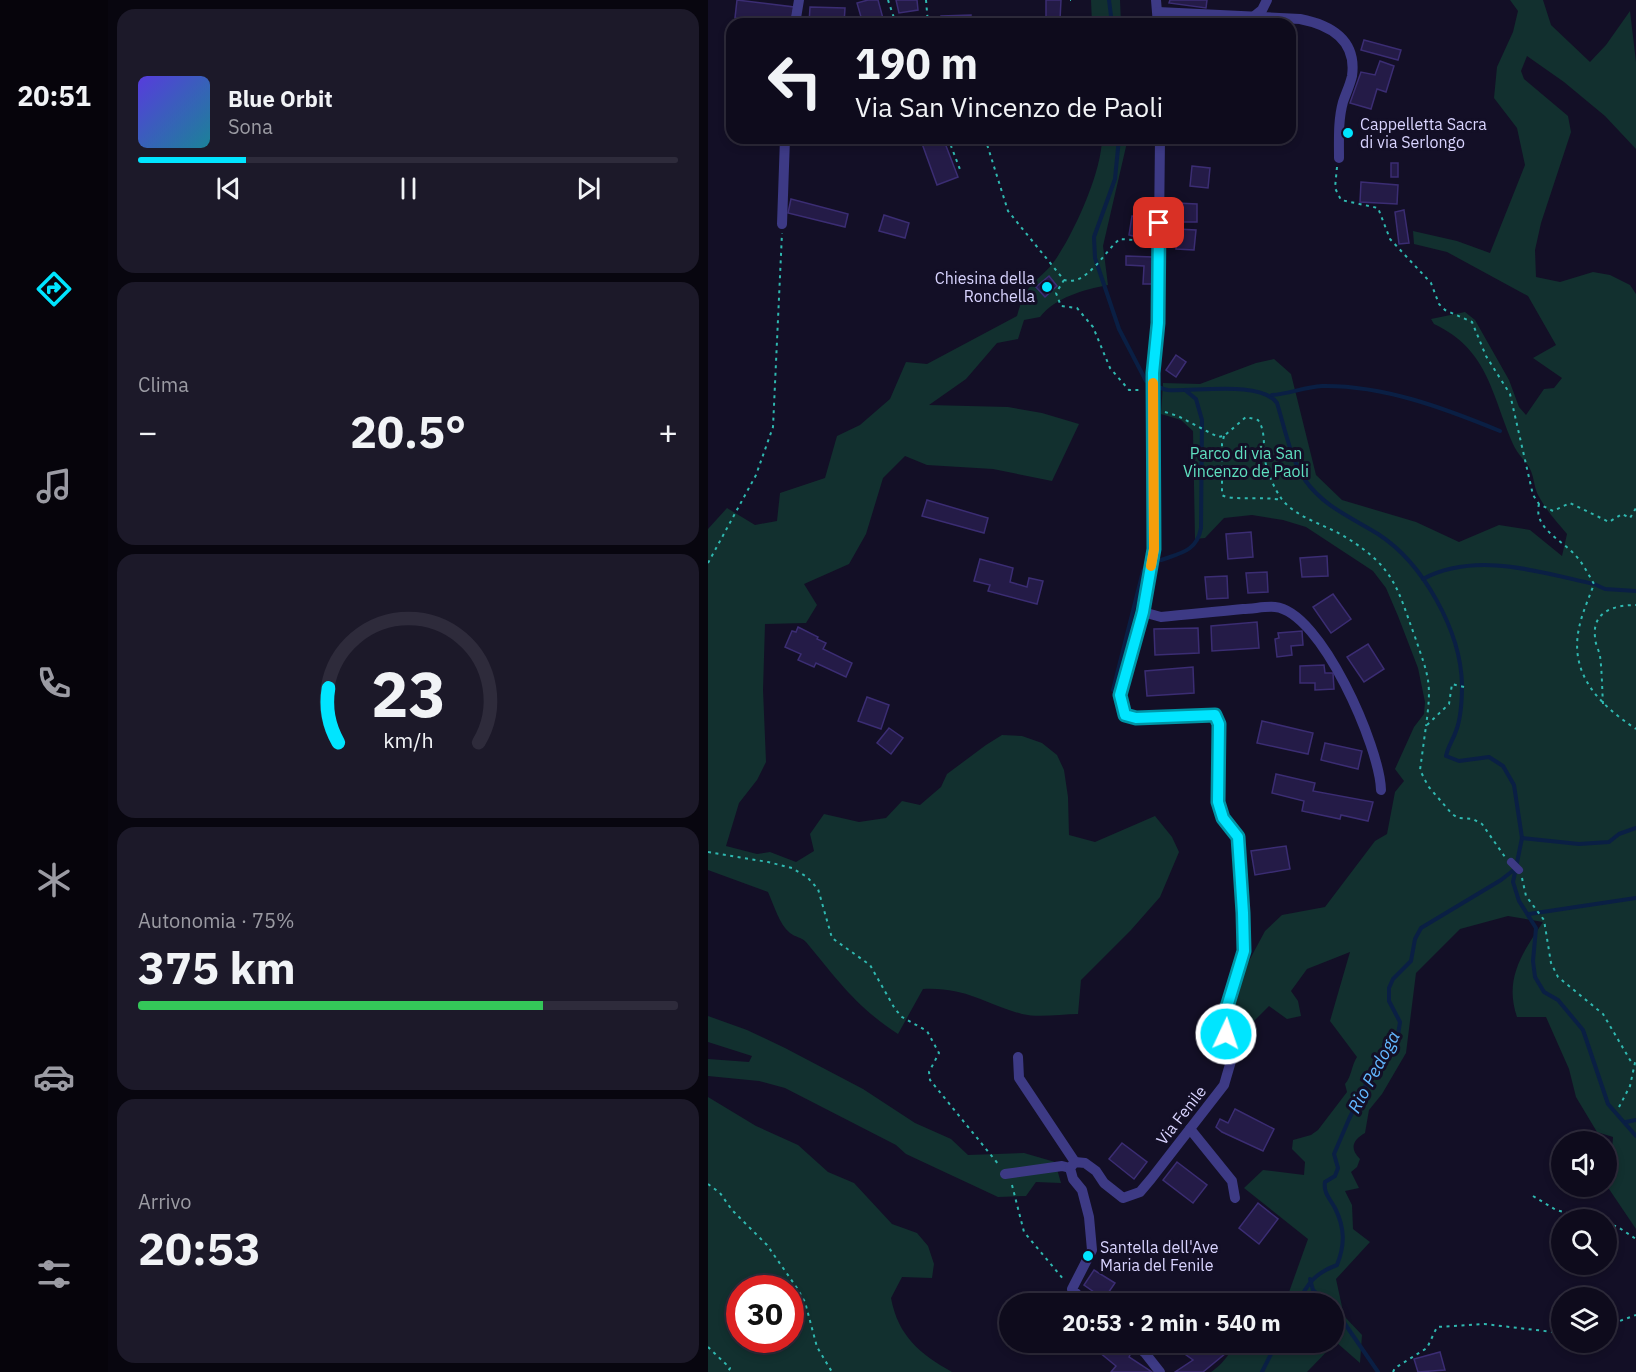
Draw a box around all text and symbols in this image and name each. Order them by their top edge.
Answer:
text: 190 m [855,36,978,91]
icon: left [756,42,834,120]
text: 20:51 [17,78,91,113]
text: Blue Orbit [228,84,333,113]
text: Via San Vincenzo de Paoli [855,89,1163,124]
text: Sona [228,113,273,140]
place label: Cappelletta Sacra di via Serlongo [1360,114,1487,152]
marker: Cappelletta Sacra di via Serlongo [1341,126,1355,140]
icon: previous [212,172,245,205]
icon: pause [392,172,425,205]
icon: next [572,172,605,205]
pin [1133,197,1184,248]
icon: arrive [1142,206,1175,239]
icon: directions [33,268,75,310]
place label: Chiesina della Ronchella [935,268,1035,306]
marker: Chiesina della Ronchella [1040,280,1054,294]
text: Clima [138,371,189,398]
text: 20.5° [350,402,466,460]
text: − [138,410,158,453]
text: + [658,410,678,453]
park label: Parco di via San Vincenzo de Paoli [1183,443,1309,481]
icon: music [33,465,75,507]
text: 23 [371,653,445,734]
icon: phone [33,662,75,704]
text: km/h [383,726,433,754]
icon: climate [33,859,75,901]
text: Autonomia · 75% [138,907,295,934]
text: 375 km [138,938,296,996]
position arrow [1194,1002,1258,1066]
water label: Rio Pedoga [1342,1027,1405,1117]
icon: car [33,1056,75,1098]
street label: Via Fenile [1152,1081,1210,1149]
map controls [1551,1131,1617,1353]
button: sound [1551,1131,1617,1197]
text: Arrivo [138,1188,191,1215]
button: search [1551,1209,1617,1275]
text: 20:53 [138,1219,261,1277]
place label: Santella dell'Ave Maria del Fenile [1100,1237,1219,1275]
marker: Santella dell'Ave Maria del Fenile [1081,1249,1095,1263]
icon: filters [33,1253,75,1295]
speed limit sign: 30 [726,1275,804,1353]
button: layers [1551,1287,1617,1353]
text: 20:53 · 2 min · 540 m [1062,1308,1281,1337]

